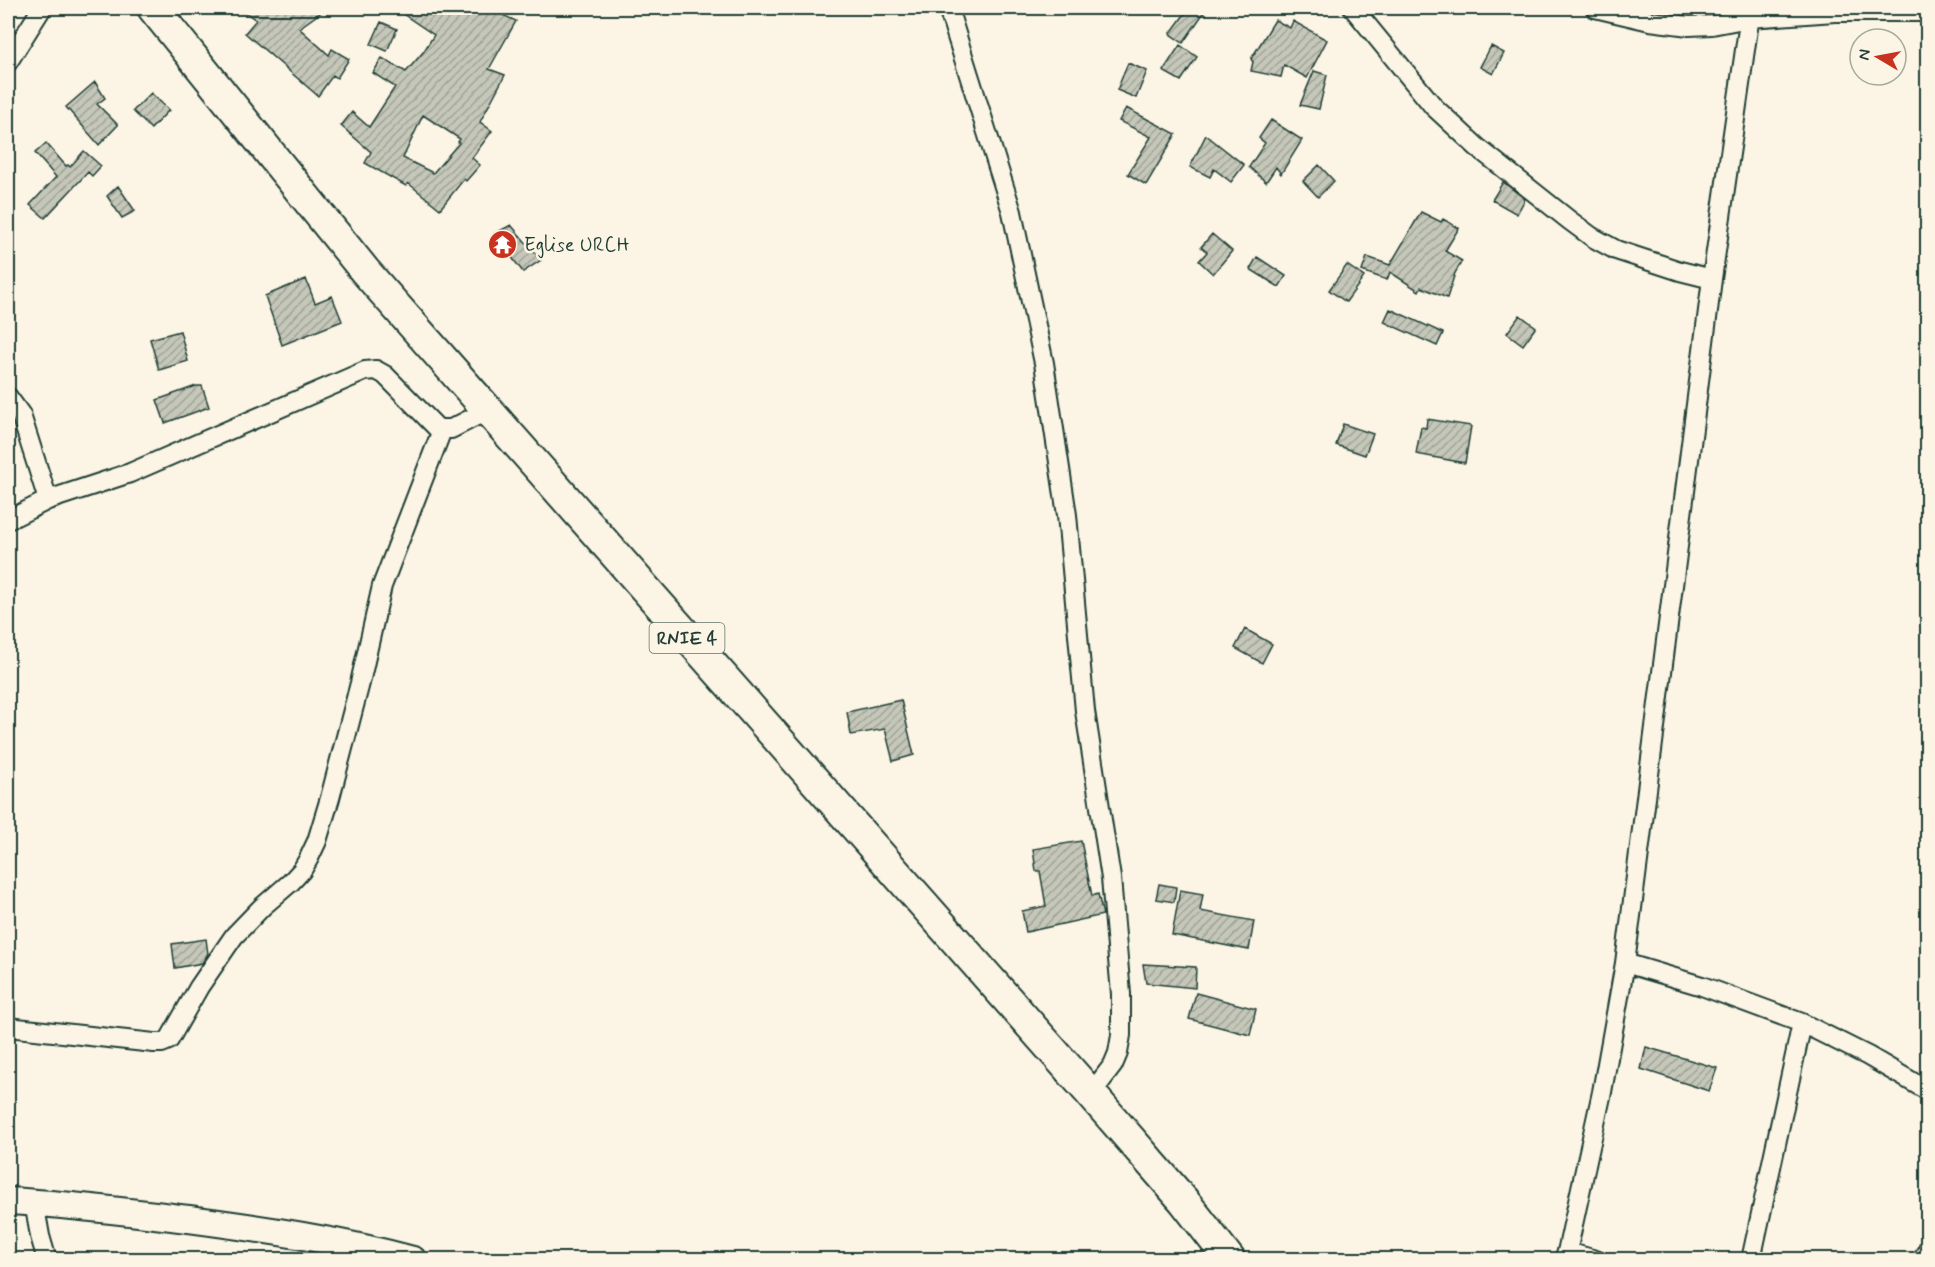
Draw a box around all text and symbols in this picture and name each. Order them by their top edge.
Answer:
north arrow [1848,27,1908,87]
text: N [1853,48,1876,62]
temple icon: Eglise URCH [487,228,519,260]
place label: Eglise URCH [524,232,629,259]
road number: RNIE 4 [650,623,724,653]

